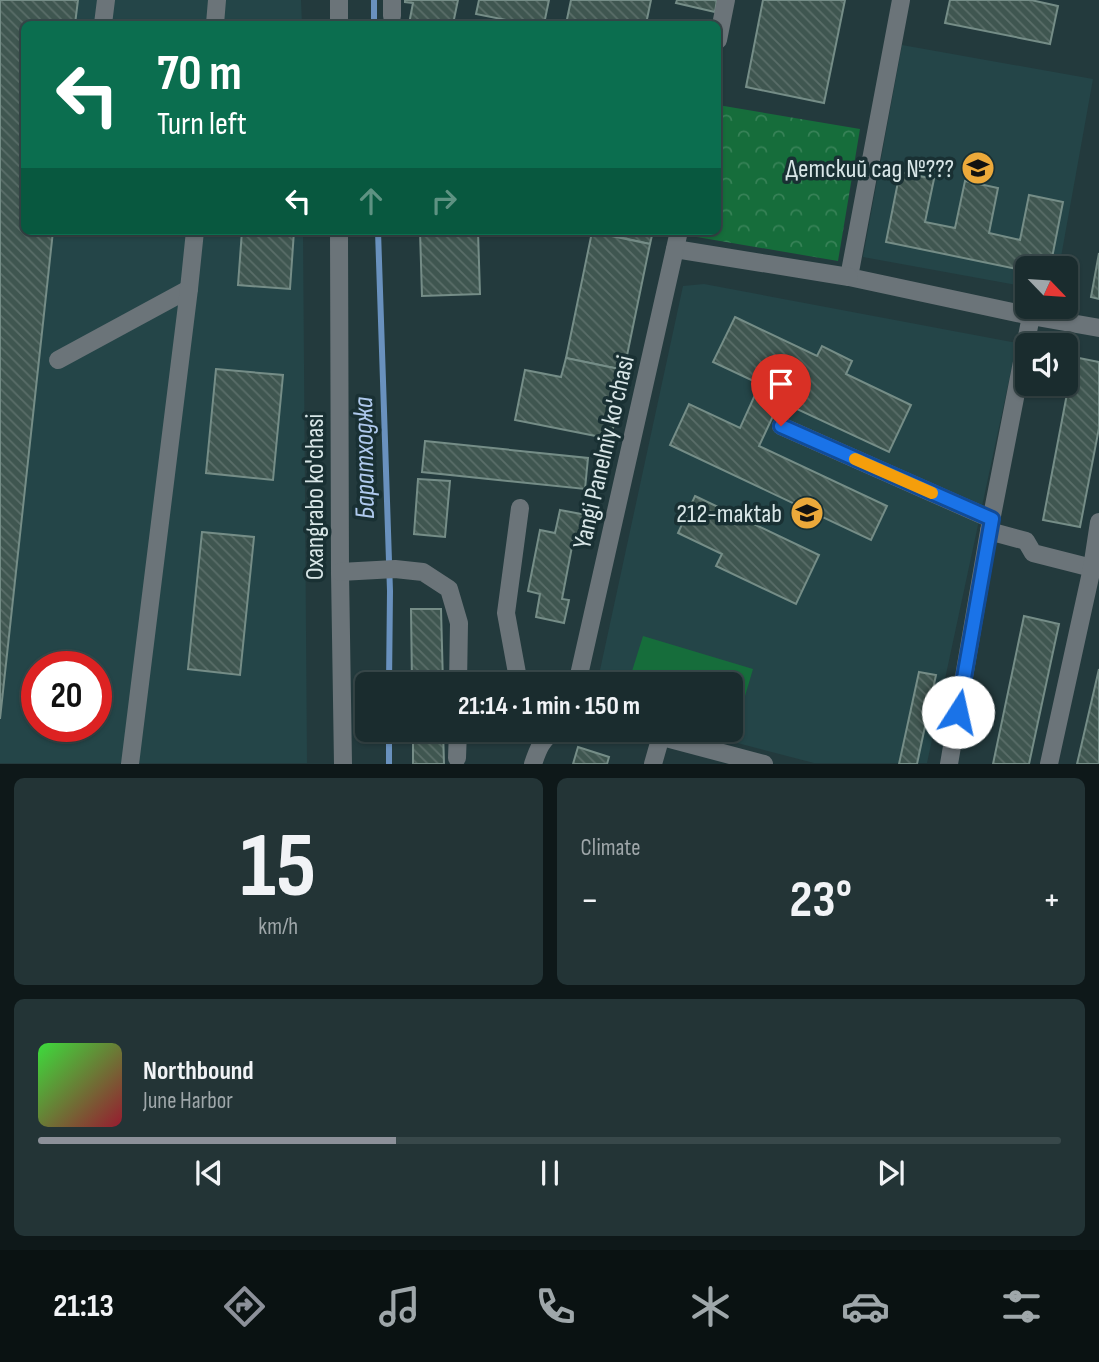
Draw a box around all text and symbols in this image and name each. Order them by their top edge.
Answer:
text: 70 m [157,45,242,104]
icon: left [42,49,133,140]
text: Turn left [157,105,247,144]
school or university icon: Детский сад №??? [959,149,997,187]
place label: Детский сад №??? [786,154,954,185]
icon: left [279,182,317,220]
icon: ahead [352,182,390,220]
icon: right [425,182,463,220]
north arrow [1015,256,1078,318]
map controls [1015,256,1078,396]
button: sound [1015,333,1078,396]
street label: Yangi Panelniy ko'chasi [567,353,642,552]
pin [751,354,811,426]
icon: arrive [762,365,800,403]
water label: Баратходжа [347,396,382,519]
street label: Oxangrabo ko'chasi [300,414,331,580]
school or university icon: 212-maktab [788,494,826,532]
place label: 212-maktab [676,499,782,530]
speed limit sign: 20 [21,651,112,742]
position arrow [921,675,995,749]
text: 21:14 · 1 min · 150 m [458,691,640,722]
text: 15 [240,813,316,922]
text: Climate [581,834,640,862]
text: 23° [790,869,852,932]
text: − [581,878,599,923]
text: + [1042,878,1061,923]
text: km/h [258,913,298,941]
text: Northbound [143,1056,254,1087]
text: June Harbor [143,1087,233,1115]
icon: previous [190,1154,228,1192]
icon: pause [531,1154,569,1192]
icon: next [872,1154,910,1192]
icon: directions [220,1282,269,1331]
icon: music [375,1282,424,1331]
icon: phone [531,1282,580,1331]
icon: climate [686,1282,735,1331]
icon: car [841,1282,890,1331]
icon: filters [997,1282,1046,1331]
text: 21:13 [53,1287,114,1326]

